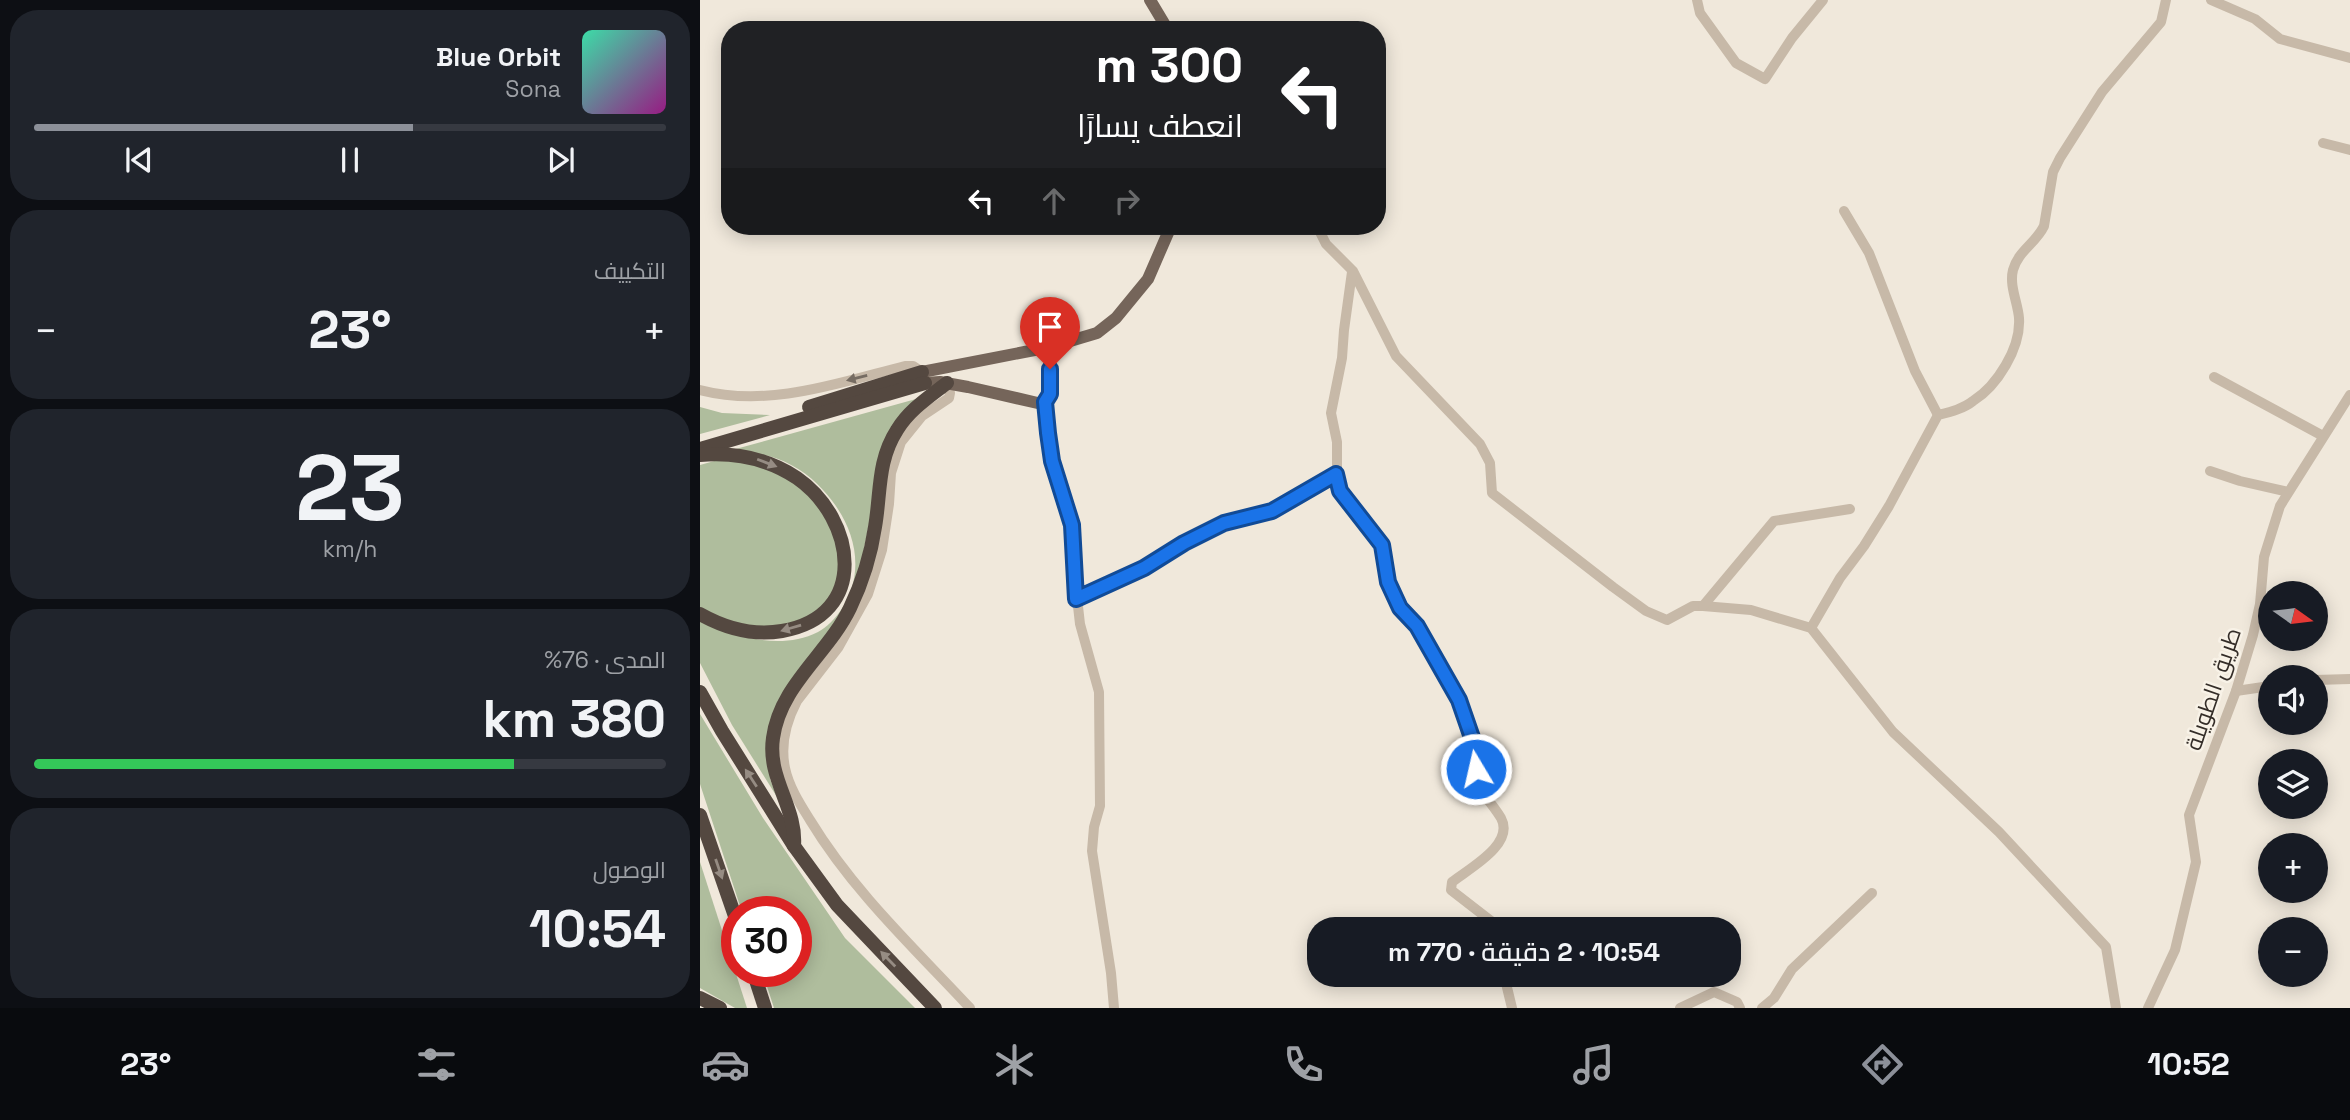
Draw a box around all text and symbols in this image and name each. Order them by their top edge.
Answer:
text: 300 m [1095,34,1243,96]
text: Blue Orbit [436,40,561,74]
icon: left [1267,49,1358,140]
text: Sona [505,74,561,104]
text: انعطف يسارًا [1077,106,1243,146]
icon: previous [120,141,158,179]
icon: pause [331,141,369,179]
icon: next [542,141,580,179]
icon: left [962,182,1000,220]
icon: ahead [1035,182,1073,220]
icon: right [1108,182,1146,220]
text: التكييف [594,256,666,286]
text: 23° [309,297,392,363]
pin [1020,297,1080,369]
text: − [34,307,58,355]
text: + [642,307,666,355]
icon: arrive [1031,308,1069,346]
one-way arrow [846,373,868,384]
text: 23 [295,430,405,547]
one-way arrow [756,458,777,469]
text: km/h [323,534,377,564]
north arrow [2258,581,2328,651]
map controls [2258,581,2328,987]
one-way arrow [780,623,802,634]
street label: طريق الطويلة [2178,624,2248,754]
text: المدى · 76% [544,645,666,675]
button: sound [2258,665,2328,735]
text: 380 km [483,686,666,752]
position arrow [1439,732,1513,806]
button: layers [2258,749,2328,819]
one-way arrow [745,768,758,788]
button: + [2258,833,2328,903]
text: الوصول [593,855,666,885]
one-way arrow [714,858,725,879]
text: 10:54 [529,896,666,962]
speed limit sign: 30 [721,896,812,987]
button: − [2258,917,2328,987]
text: 10:54 · 2 دقيقة · 770 m [1388,935,1660,969]
one-way arrow [881,951,897,968]
icon: filters [412,1040,461,1089]
icon: car [701,1040,750,1089]
icon: climate [990,1040,1039,1089]
icon: phone [1279,1040,1328,1089]
icon: music [1569,1040,1618,1089]
icon: directions [1858,1040,1907,1089]
text: 23° [120,1044,171,1084]
text: 10:52 [2147,1044,2230,1084]

